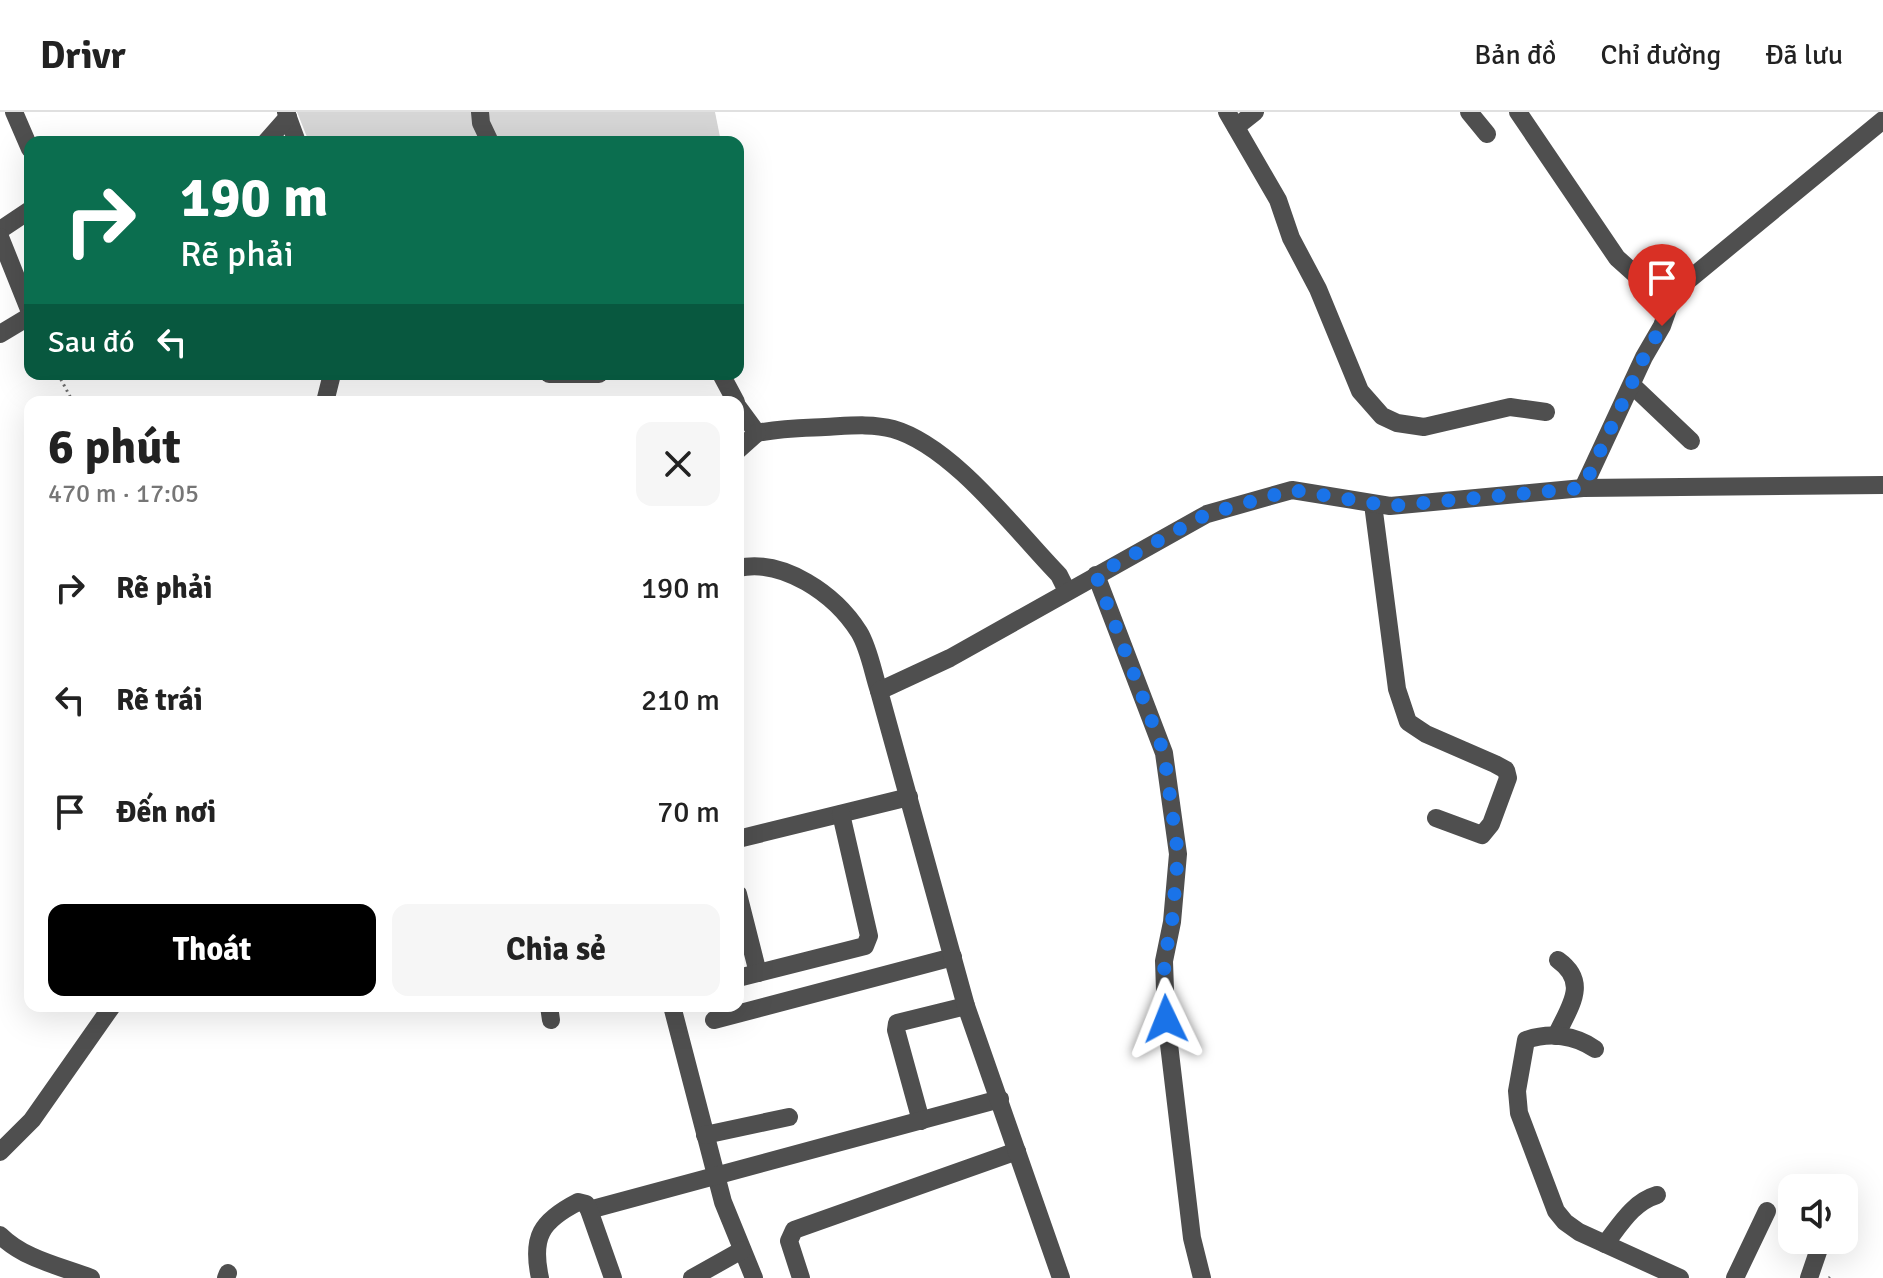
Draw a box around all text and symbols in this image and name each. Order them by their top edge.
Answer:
text: Drivr [40,32,126,79]
text: Bản đồ [1474,38,1556,72]
text: Chỉ đường [1600,38,1721,72]
text: Đã lưu [1765,38,1843,72]
text: 190 m [180,163,328,232]
icon: right [48,168,152,272]
text: Rẽ phải [180,232,294,277]
pin [1628,244,1696,326]
icon: arrive [1640,256,1684,300]
icon: left [150,320,194,364]
text: Sau đó [48,324,134,361]
text: 6 phút [48,418,181,477]
button: close [636,422,720,506]
text: 470 m · 17:05 [48,478,199,510]
icon: right [48,566,92,610]
text: Rẽ phải [116,570,212,607]
text: 190 m [641,570,720,607]
icon: left [48,678,92,722]
text: Rẽ trái [116,682,203,719]
text: 210 m [641,682,720,719]
icon: arrive [48,790,92,834]
text: Đến nơi [116,794,216,831]
text: 70 m [657,794,720,831]
button: Thoát [48,904,376,996]
button: Chia sẻ [392,904,720,996]
position arrow [1124,977,1208,1061]
map controls [1778,1174,1858,1254]
button: sound [1778,1174,1858,1254]

